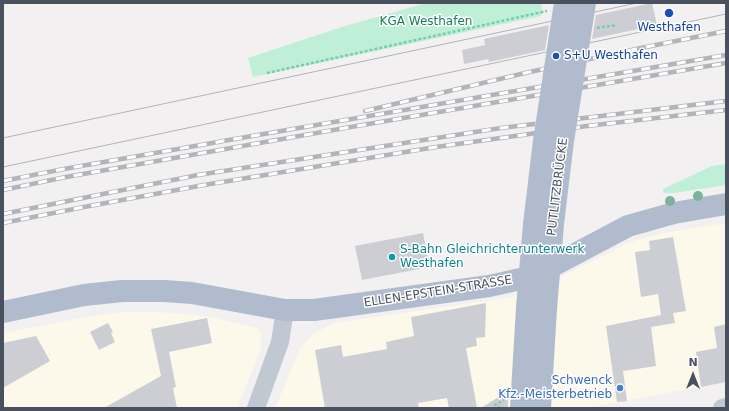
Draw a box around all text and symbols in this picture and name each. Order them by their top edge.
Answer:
marker: Westhafen [663,7,675,19]
park label: KGA Westhafen [380,15,472,29]
place label: Westhafen [637,21,701,35]
place label: S+U Westhafen [564,49,658,63]
marker: S+U Westhafen [551,51,561,61]
street label: PUTLITZBRÜCKE [545,137,571,237]
place label: S-Bahn Gleichrichterunterwerk Westhafen [400,243,584,271]
marker: S-Bahn Gleichrichterunterwerk Westhafen [387,252,397,262]
street label: ELLEN-EPSTEIN-STRASSE [363,273,513,311]
north arrow [673,355,713,395]
text: N [688,356,698,369]
place label: Schwenck Kfz.-Meisterbetrieb [498,374,612,402]
marker: Schwenck Kfz.-Meisterbetrieb [615,383,625,393]

